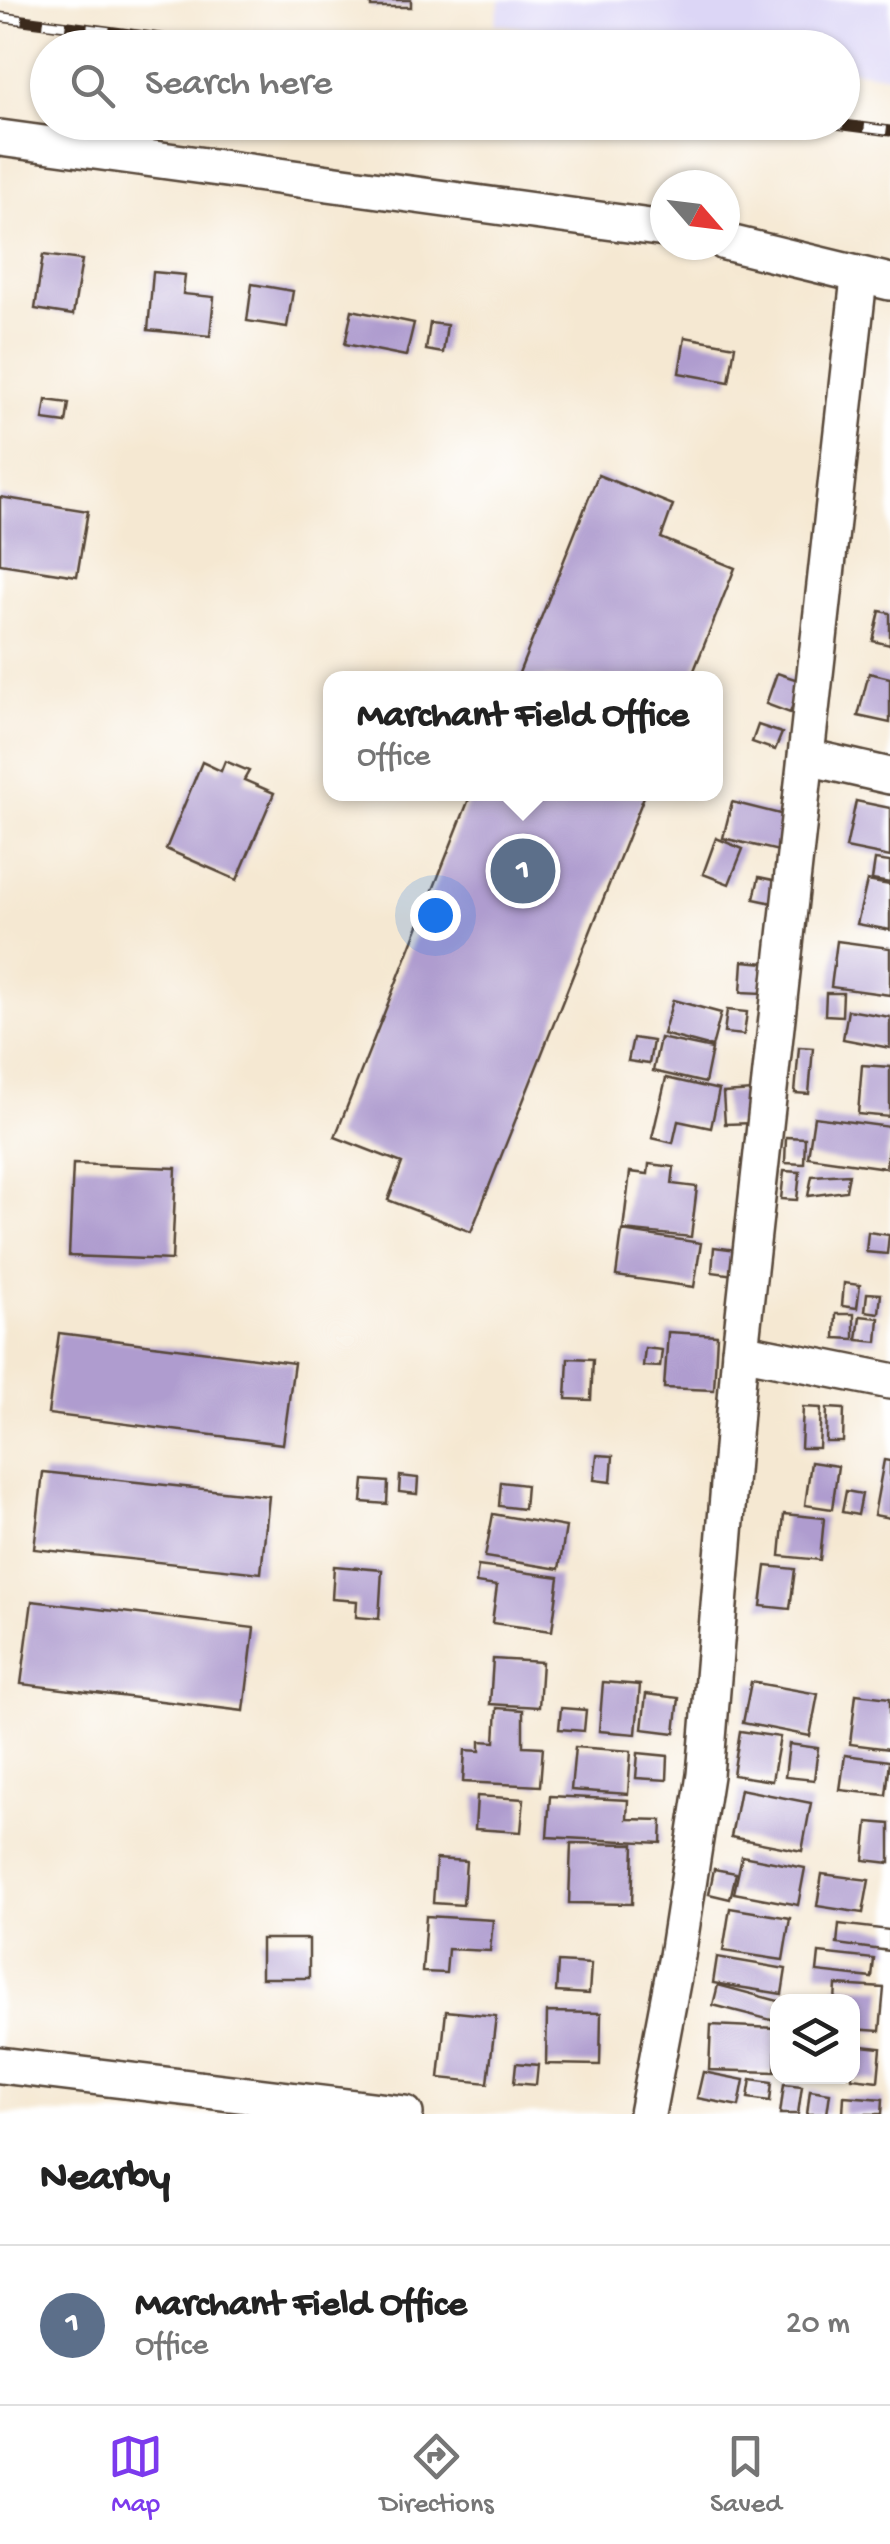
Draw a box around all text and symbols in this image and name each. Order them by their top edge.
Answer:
search box [30,30,860,140]
icon: search [65,58,120,113]
text: Search here [145,63,332,107]
north arrow [650,170,740,260]
popup [323,671,723,801]
text: Marchant Field Office [357,695,689,739]
text: Office [357,739,430,777]
pin: 1 [490,834,556,908]
your location [410,890,461,941]
map controls [770,1994,860,2084]
button: layers [770,1994,860,2084]
text: Nearby [40,2155,170,2204]
text: Marchant Field Office [135,2284,467,2328]
text: 1 [66,2306,79,2344]
text: 20 m [786,2306,850,2344]
text: Office [135,2328,208,2366]
tab: Map [108,2429,163,2522]
tab: Directions [380,2429,494,2522]
tab: Saved [710,2429,782,2522]

